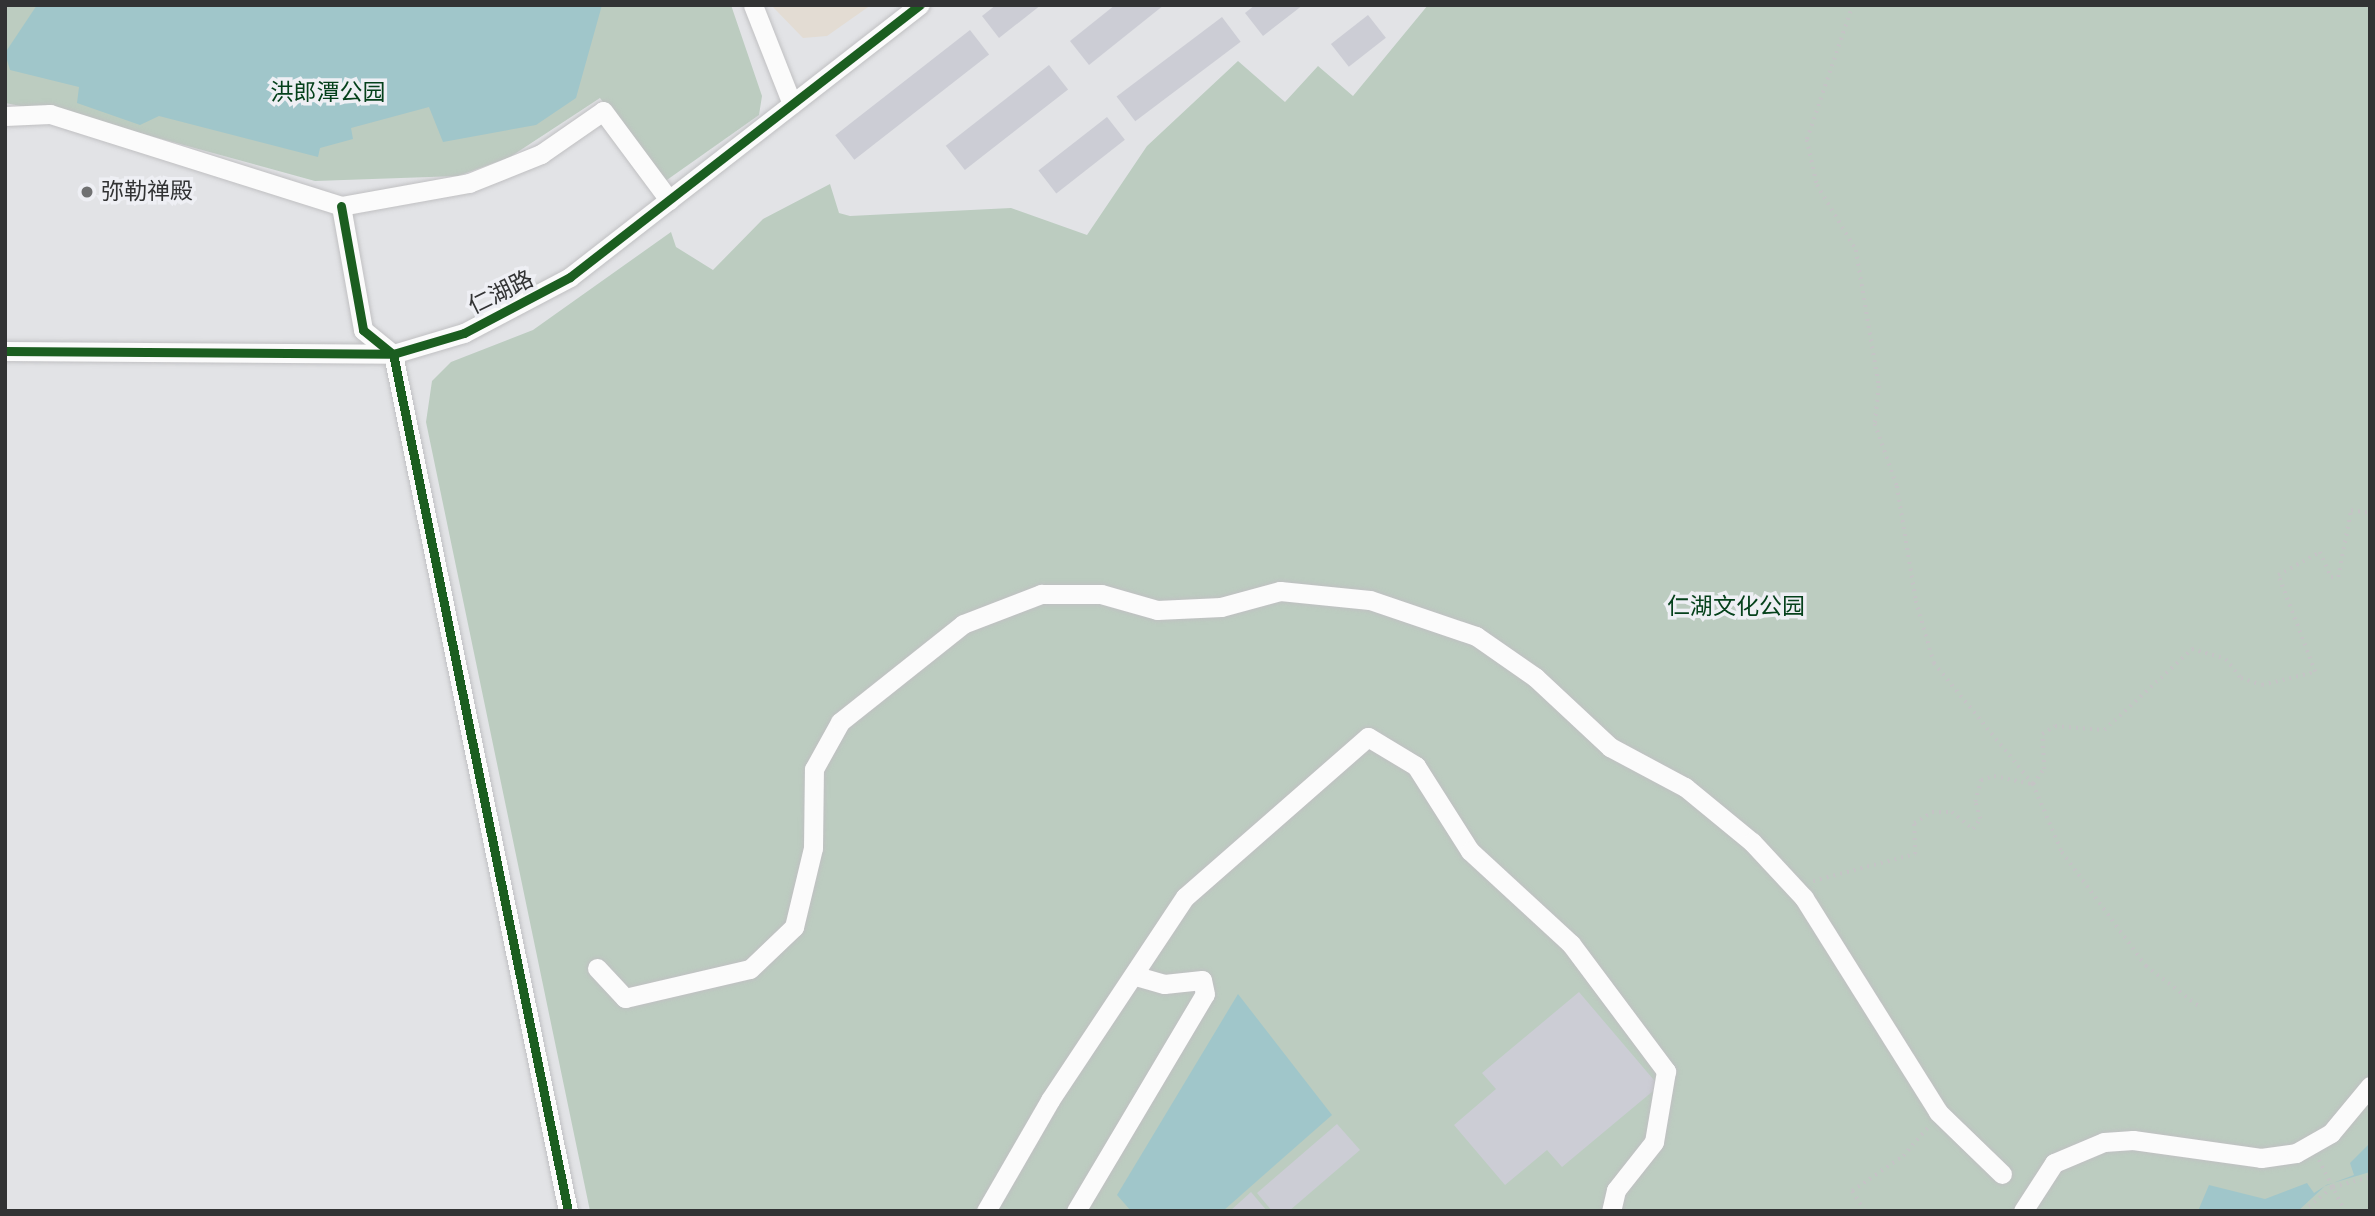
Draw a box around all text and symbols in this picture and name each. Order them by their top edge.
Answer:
park label: 洪郎潭公园 [271,79,385,107]
place label: 弥勒禅殿 [101,178,193,206]
marker: 弥勒禅殿 [79,184,95,200]
street label: 仁湖路 [464,265,538,321]
park label: 仁湖文化公园 [1667,593,1805,621]

